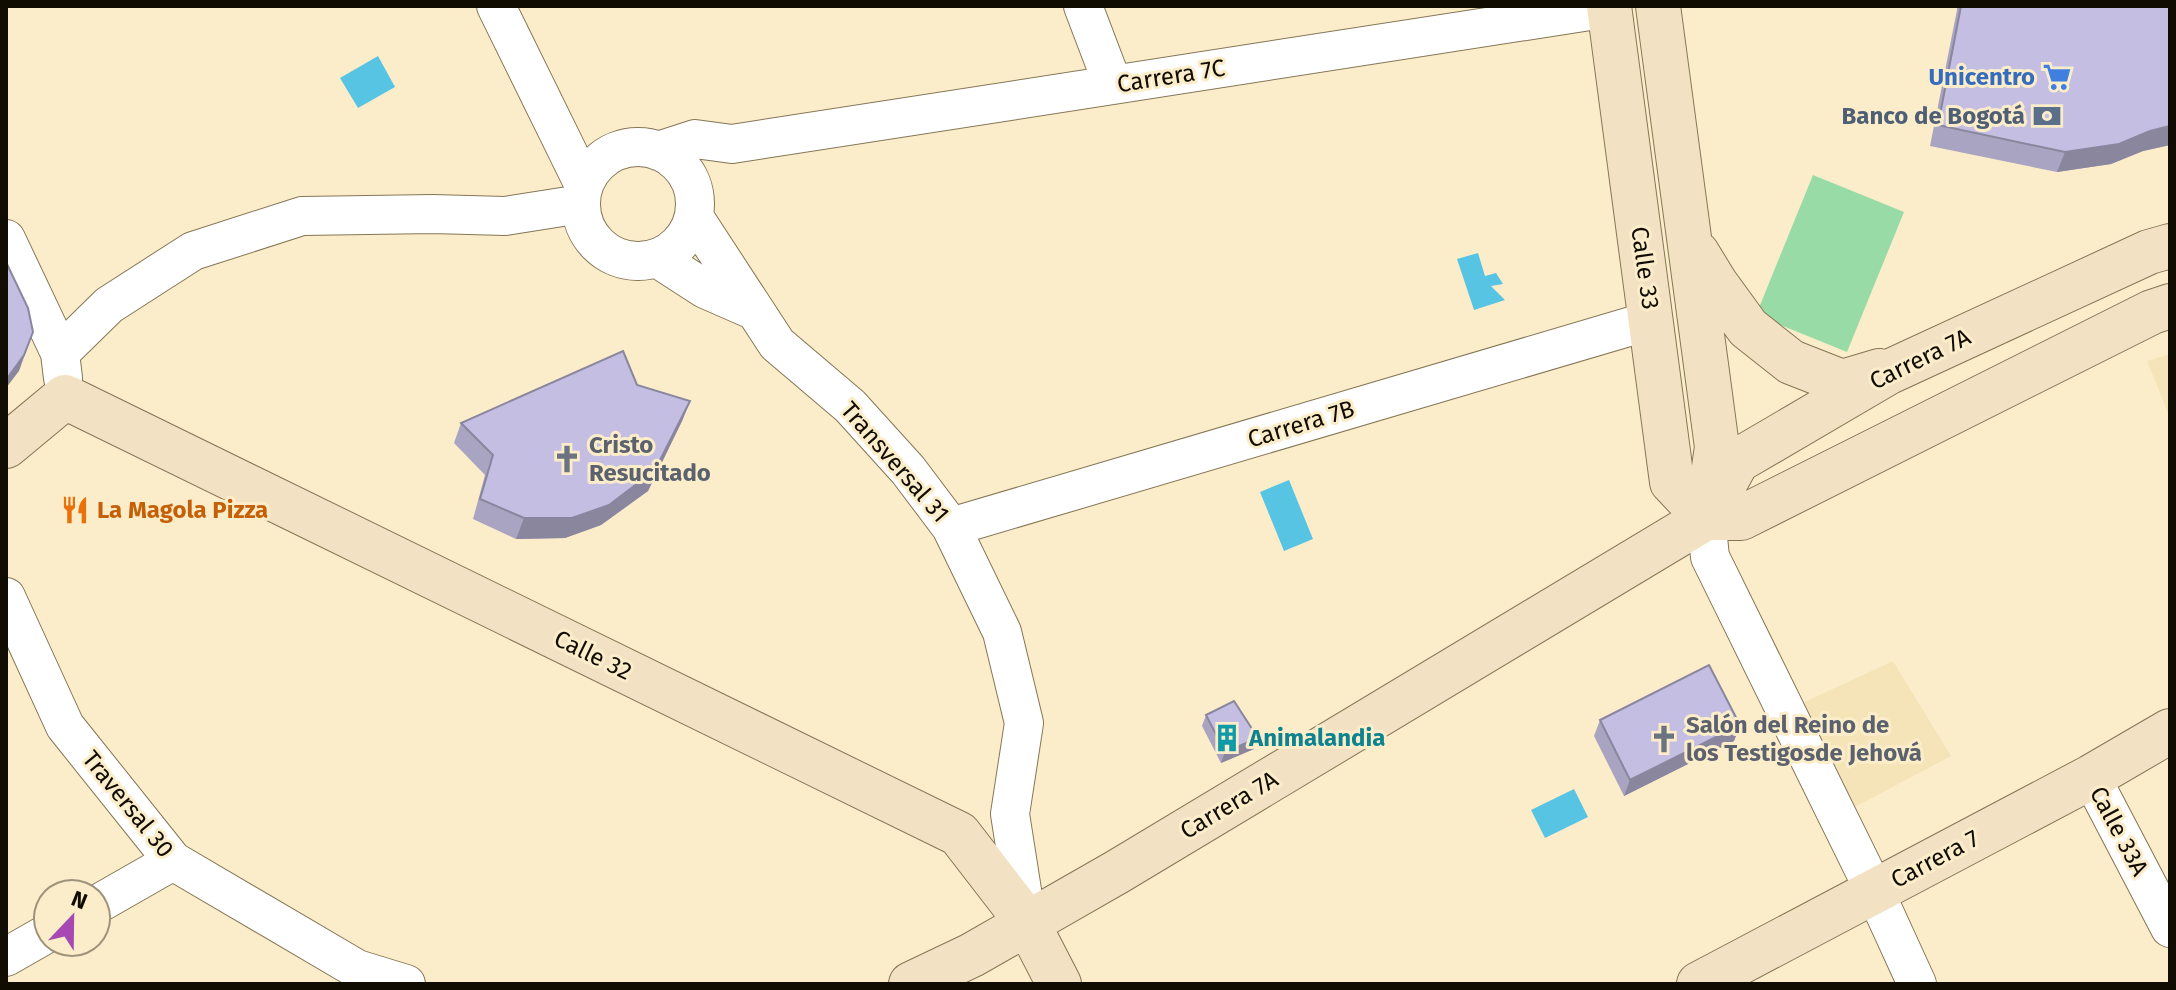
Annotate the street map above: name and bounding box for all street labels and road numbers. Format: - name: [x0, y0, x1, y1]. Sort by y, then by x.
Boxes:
- street label: Carrera 7C: [1115, 54, 1227, 98]
- street label: Calle 33: [1625, 225, 1665, 311]
- street label: Carrera 7A: [1865, 322, 1975, 395]
- street label: Carrera 7B: [1244, 394, 1358, 454]
- street label: Transversal 31: [835, 396, 955, 528]
- street label: Calle 32: [550, 624, 636, 686]
- street label: Traversal 30: [77, 745, 179, 863]
- street label: Carrera 7A: [1175, 765, 1283, 845]
- street label: Calle 33A: [2084, 782, 2154, 881]
- street label: Carrera 7: [1886, 824, 1984, 894]

